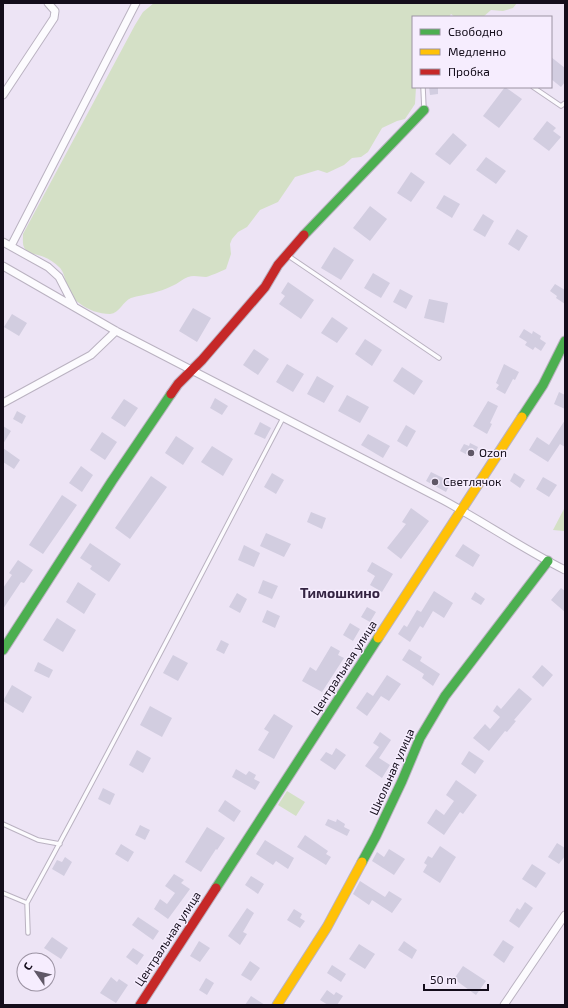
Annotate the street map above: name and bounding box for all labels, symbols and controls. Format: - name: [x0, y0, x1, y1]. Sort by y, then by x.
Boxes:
- legend: [412, 16, 552, 88]
- text: Свободно: [448, 24, 503, 38]
- text: Медленно: [448, 44, 506, 58]
- text: Пробка: [448, 64, 490, 78]
- place label: Ozon: [479, 445, 507, 459]
- marker: Ozon: [466, 448, 476, 458]
- place label: Светлячок: [443, 474, 502, 488]
- marker: Светлячок: [430, 477, 440, 487]
- district label: Тимошкино: [300, 584, 380, 601]
- street label: Центральная улица: [307, 617, 380, 718]
- street label: Школьная улица: [366, 726, 417, 818]
- street label: Центральная улица: [131, 888, 204, 989]
- north arrow: [16, 952, 56, 992]
- text: С: [20, 959, 35, 972]
- scale bar: [424, 966, 488, 992]
- text: 50 m: [430, 972, 457, 986]

